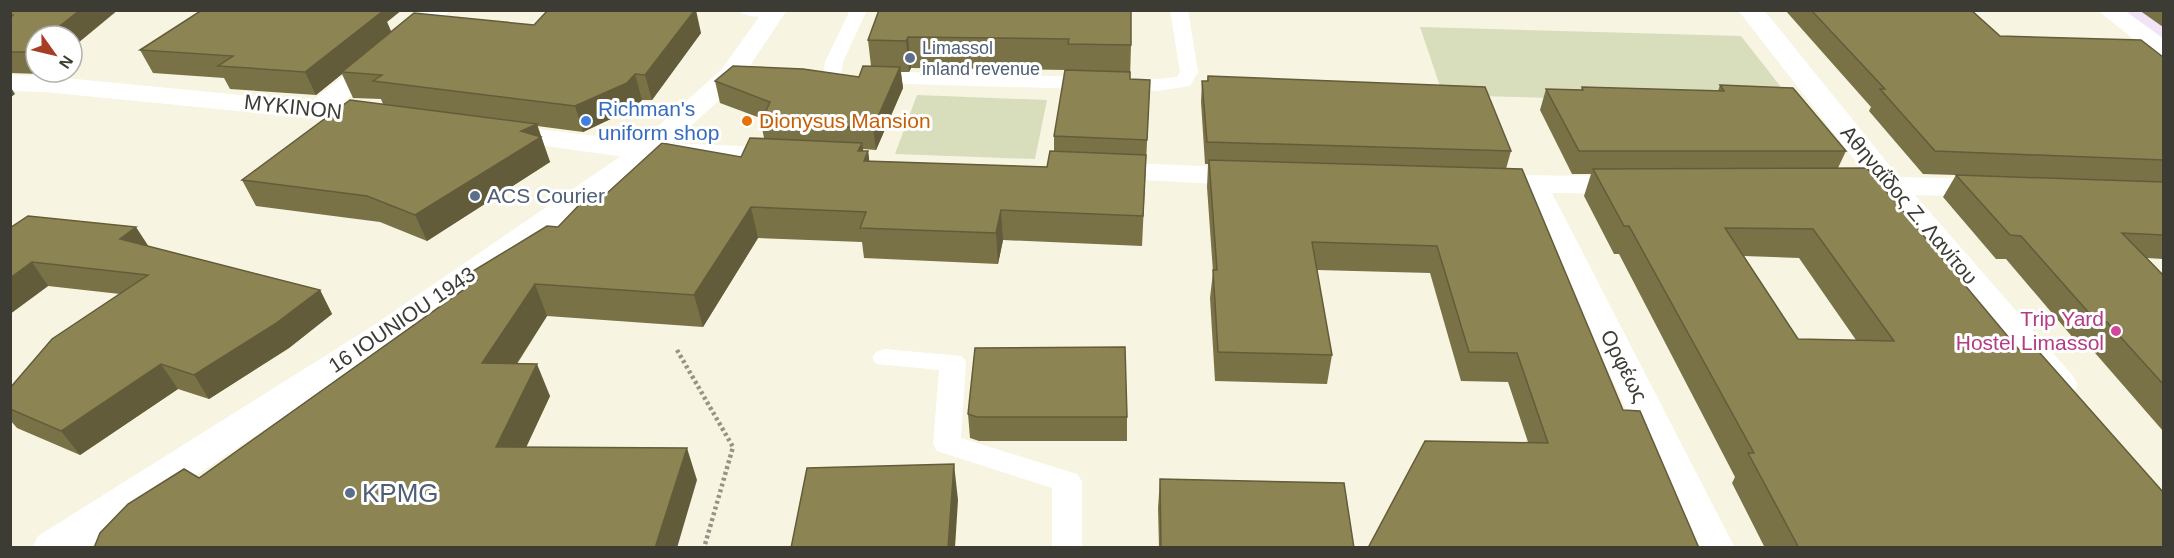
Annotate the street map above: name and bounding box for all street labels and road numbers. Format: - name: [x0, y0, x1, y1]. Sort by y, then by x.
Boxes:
- street label: MYKINON: [243, 90, 343, 123]
- street label: Αθηναΐδος Ζ. Λανίτου: [1836, 121, 1982, 289]
- street label: 16 IOUNIOU 1943: [324, 262, 479, 377]
- street label: Ορφέως: [1597, 326, 1652, 406]

